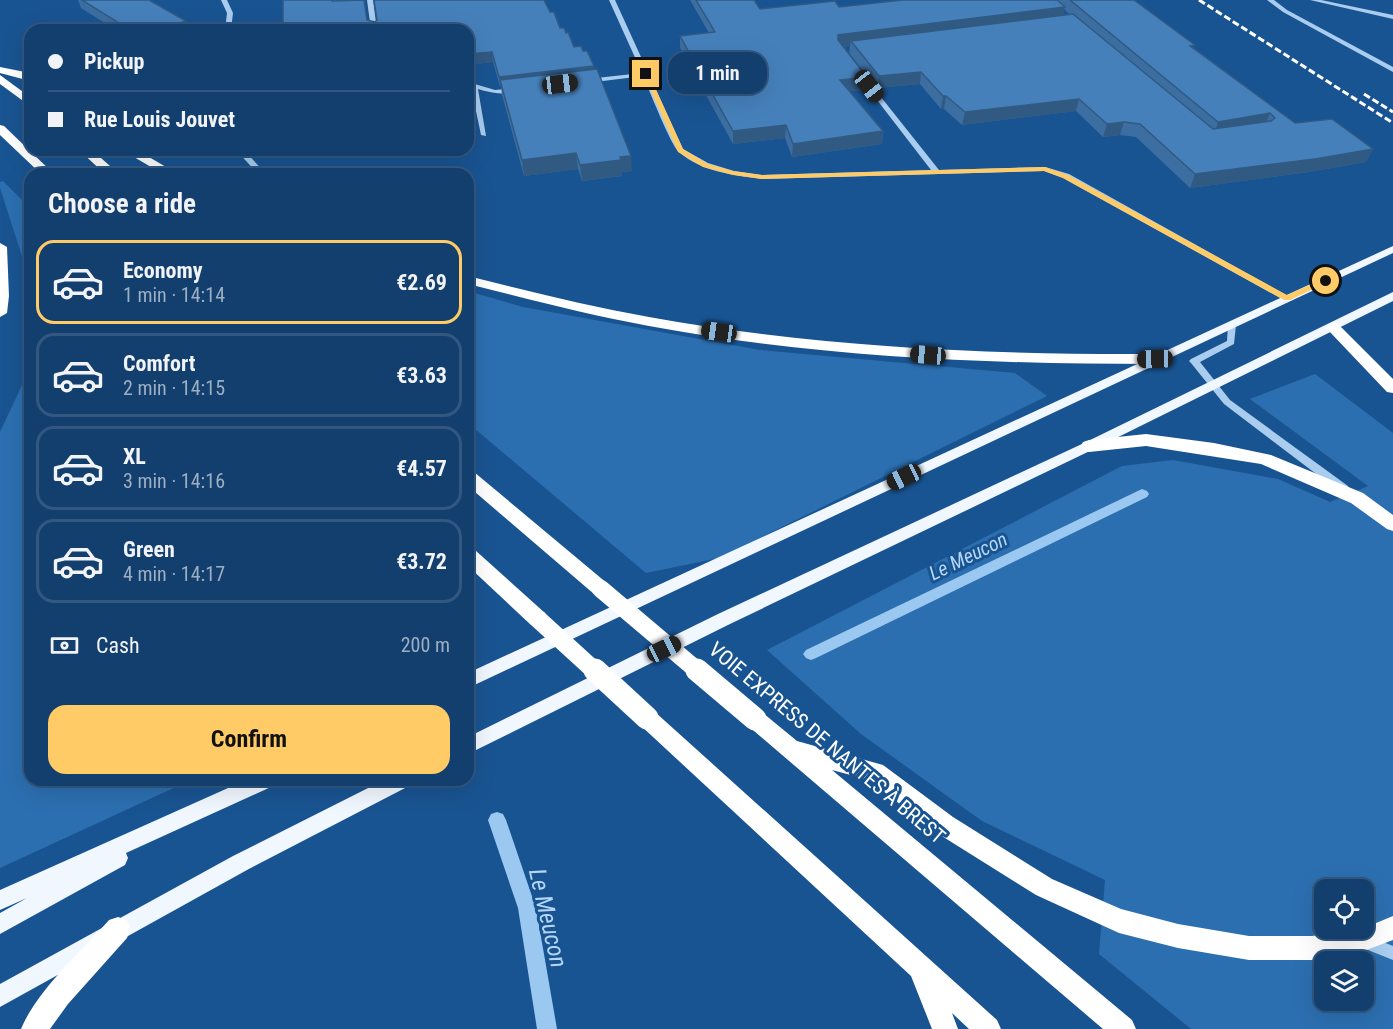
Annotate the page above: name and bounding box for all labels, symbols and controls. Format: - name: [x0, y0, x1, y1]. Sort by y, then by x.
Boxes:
- text: Pickup: [84, 49, 144, 74]
- callout: 1 min: [667, 53, 766, 95]
- route end: [632, 60, 659, 87]
- text: 1 min: [695, 61, 740, 85]
- car: [851, 66, 887, 106]
- car: [541, 73, 579, 95]
- text: Rue Louis Jouvet: [84, 107, 235, 132]
- text: Choose a ride: [48, 188, 196, 220]
- icon: car: [51, 255, 105, 309]
- text: Economy: [123, 258, 203, 283]
- route start: [1312, 267, 1339, 294]
- text: €2.69: [396, 270, 447, 295]
- text: 1 min · 14:14: [123, 283, 225, 307]
- car: [700, 321, 738, 343]
- car: [909, 344, 947, 366]
- icon: car: [51, 348, 105, 402]
- car: [1137, 350, 1173, 368]
- text: Comfort: [123, 351, 196, 376]
- text: €3.63: [396, 363, 447, 388]
- text: 2 min · 14:15: [123, 376, 225, 400]
- icon: car: [51, 441, 105, 495]
- text: XL: [123, 444, 146, 469]
- text: €4.57: [396, 456, 447, 481]
- car: [884, 461, 924, 493]
- text: 3 min · 14:16: [123, 469, 225, 493]
- water label: Le Meucon: [925, 527, 1011, 585]
- icon: car: [51, 534, 105, 588]
- text: Green: [123, 537, 175, 562]
- text: €3.72: [396, 549, 447, 574]
- text: 4 min · 14:17: [123, 562, 225, 586]
- icon: cash: [48, 629, 81, 662]
- text: Cash: [96, 633, 140, 658]
- text: 200 m: [401, 633, 450, 657]
- car: [644, 633, 684, 665]
- street label: VOIE EXPRESS DE NANTES À BREST: [704, 637, 950, 849]
- button: Confirm: [48, 705, 450, 774]
- water label: Le Meucon: [523, 866, 573, 970]
- map controls: [1314, 879, 1374, 1011]
- button: locate: [1314, 879, 1374, 939]
- button: layers: [1314, 951, 1374, 1011]

